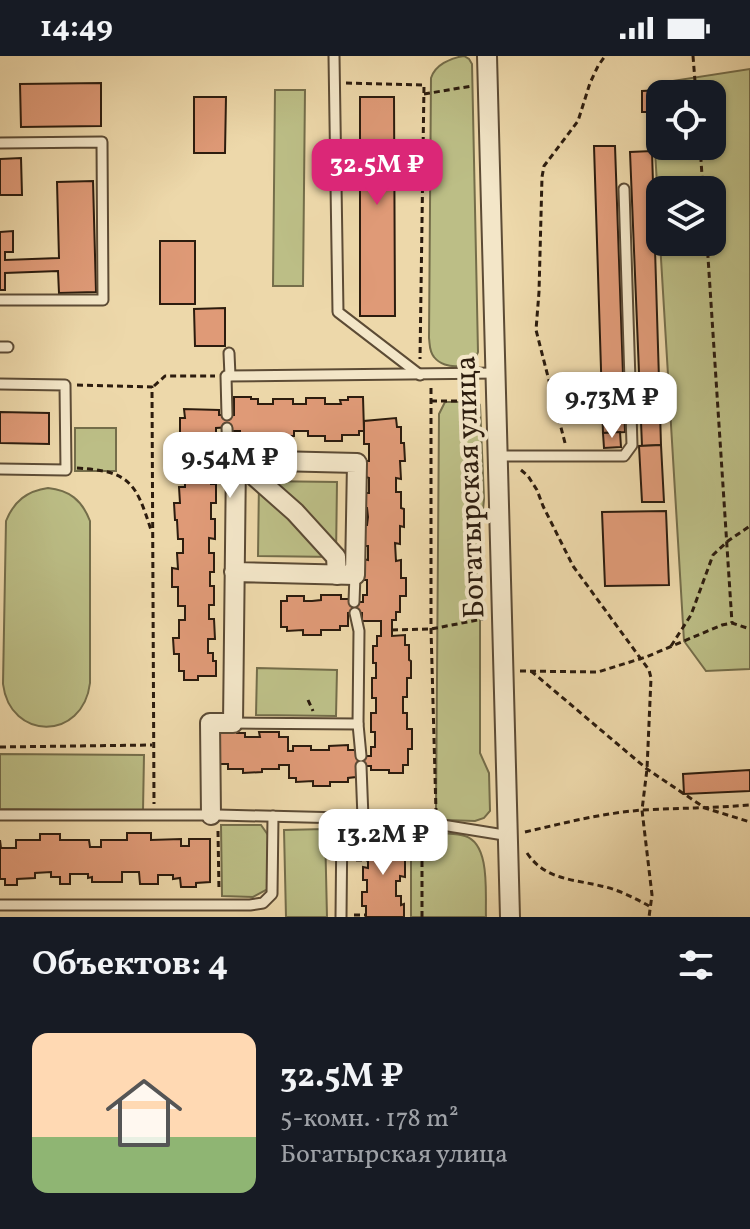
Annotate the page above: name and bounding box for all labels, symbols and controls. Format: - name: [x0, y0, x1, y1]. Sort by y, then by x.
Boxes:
- text: 14:49: [40, 7, 113, 49]
- map controls: [646, 80, 726, 256]
- button: locate: [646, 80, 726, 160]
- pin: 32.5M ₽: [303, 139, 451, 207]
- text: 32.5M ₽: [330, 147, 424, 183]
- button: layers: [646, 176, 726, 256]
- street label: Богатырская улица: [445, 355, 497, 619]
- pin: 9.73M ₽: [538, 372, 686, 440]
- text: 9.73M ₽: [565, 380, 659, 416]
- pin: 9.54M ₽: [156, 432, 304, 500]
- text: 9.54M ₽: [181, 440, 279, 476]
- pin: 13.2M ₽: [309, 809, 457, 877]
- text: 13.2M ₽: [337, 817, 429, 853]
- text: Объектов: 4: [32, 942, 228, 989]
- icon: filters: [674, 943, 718, 987]
- text: 32.5M ₽: [280, 1054, 404, 1101]
- icon: home: [96, 1065, 192, 1161]
- text: 5-комн. · 178 m²: [280, 1101, 459, 1137]
- text: Богатырская улица: [280, 1137, 508, 1173]

